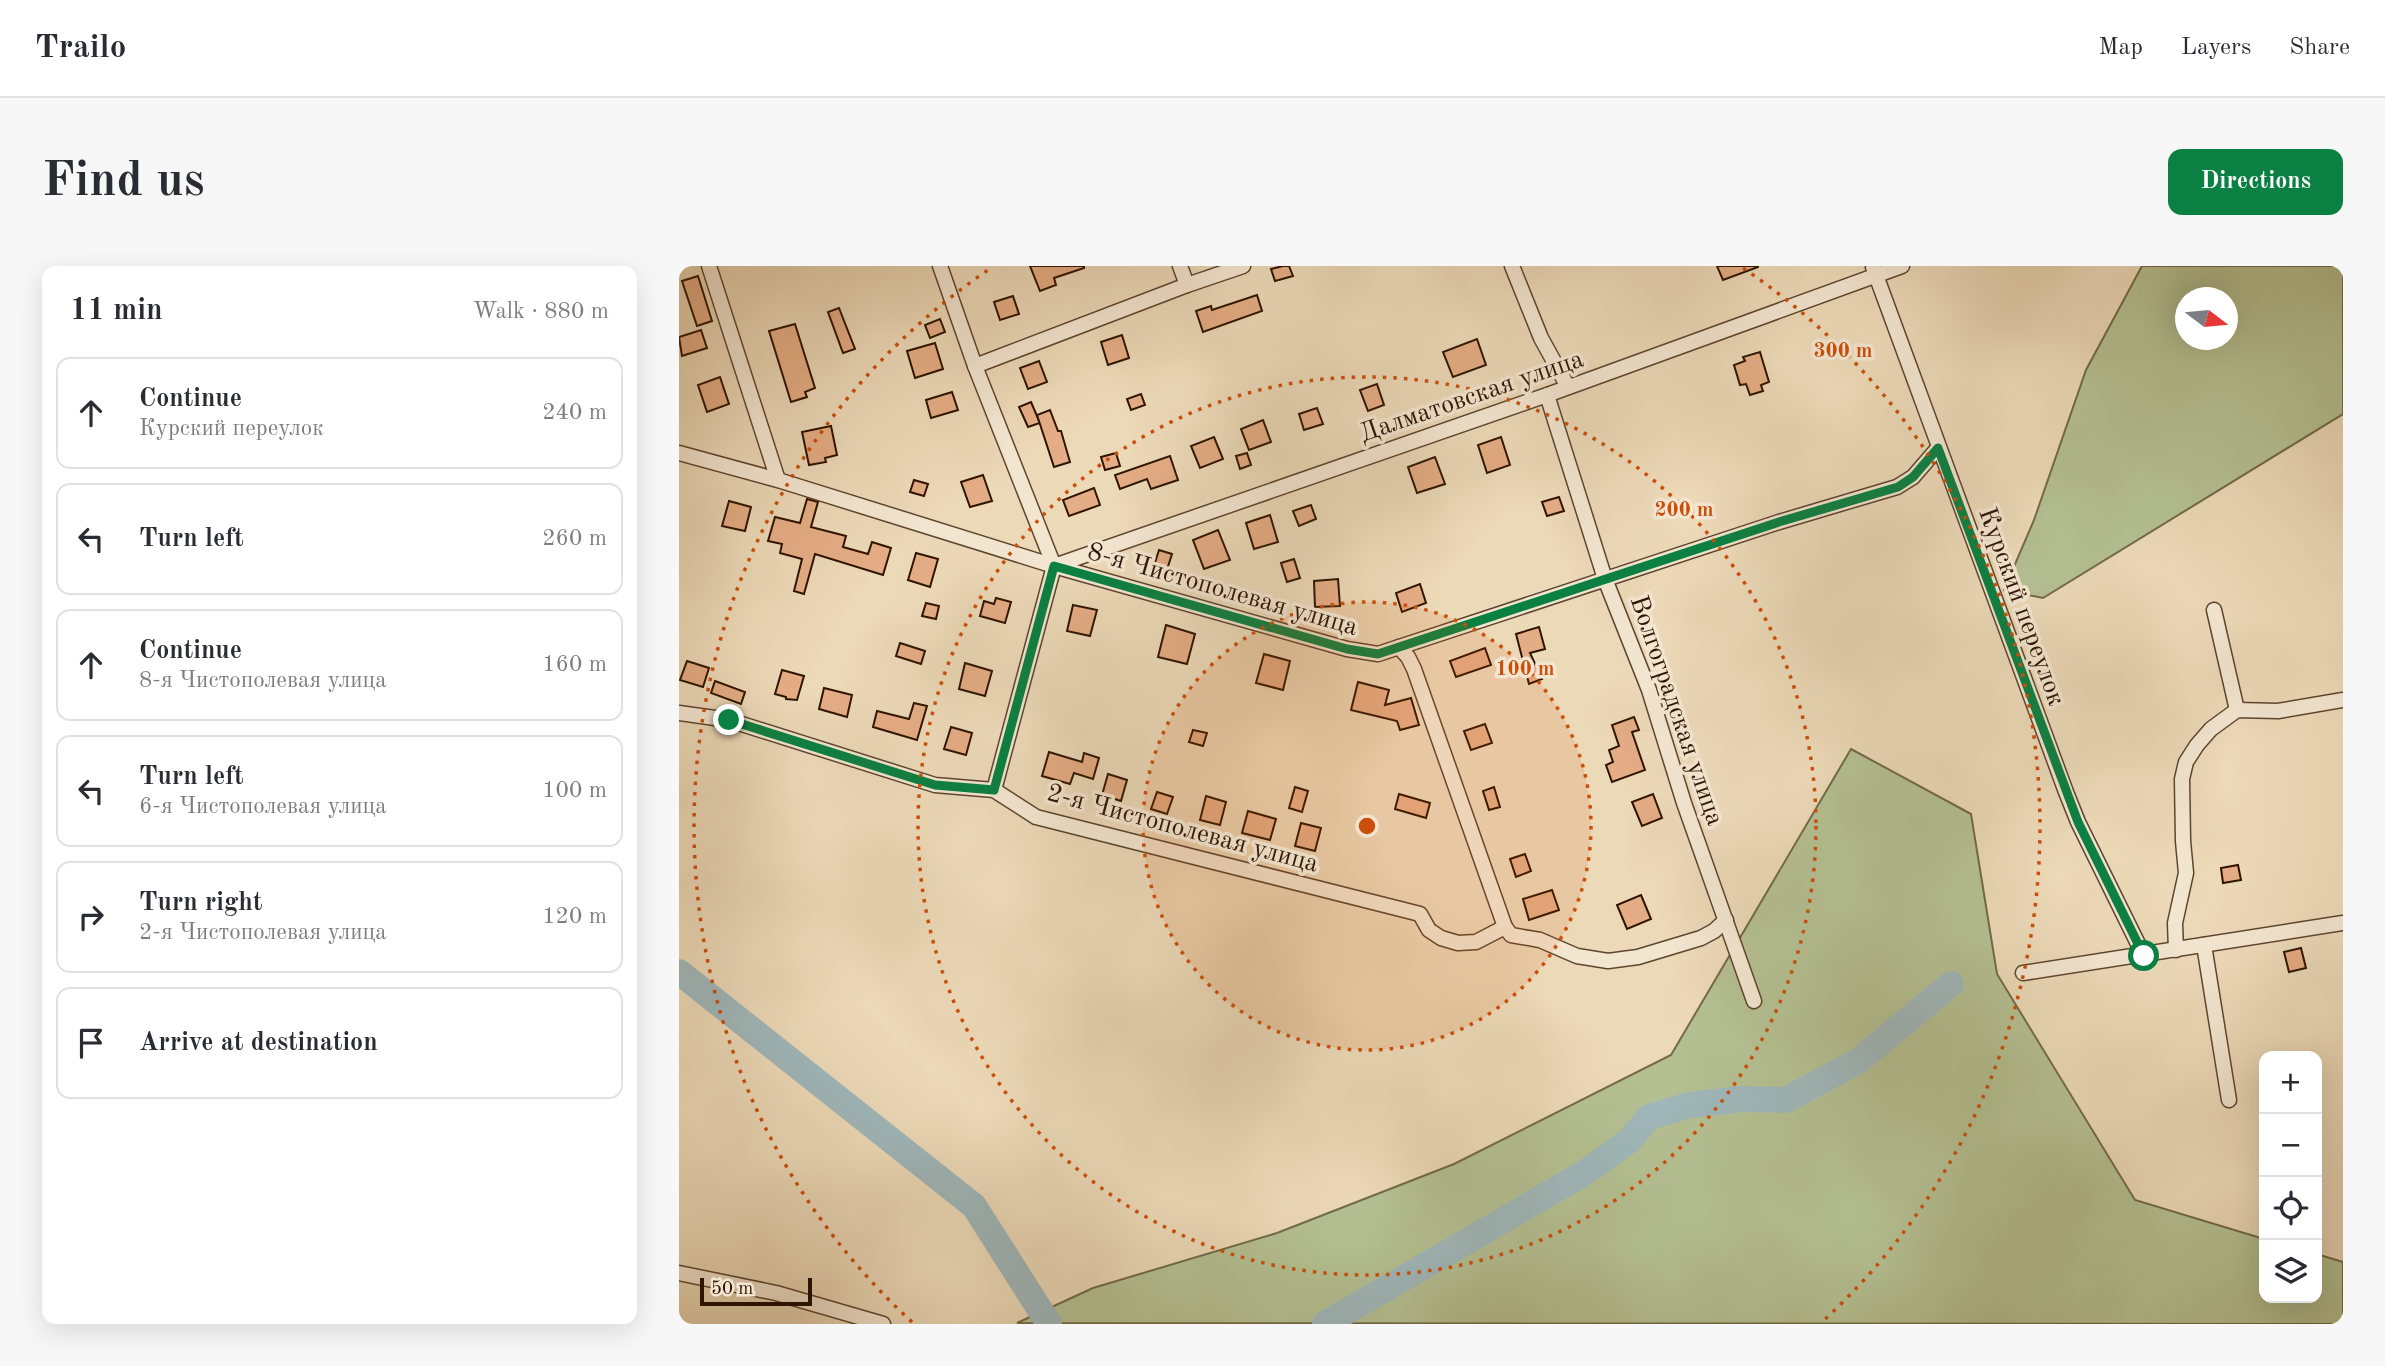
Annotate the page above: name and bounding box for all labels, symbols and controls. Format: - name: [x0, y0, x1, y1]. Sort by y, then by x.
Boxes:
- text: Trailo: [35, 32, 126, 65]
- text: Map: [2099, 36, 2143, 60]
- text: Layers: [2181, 36, 2251, 60]
- text: Share: [2289, 36, 2350, 60]
- button: Directions: [2168, 149, 2343, 215]
- text: Find us: [42, 158, 205, 207]
- north arrow: [2175, 287, 2238, 350]
- text: 11 min: [70, 296, 163, 326]
- text: Walk · 880 m: [473, 300, 609, 323]
- text: 300 m: [1813, 341, 1873, 362]
- street label: Далматовская улица: [1356, 346, 1587, 447]
- text: Continue: [139, 386, 242, 412]
- icon: ahead: [72, 394, 110, 432]
- text: 240 m: [542, 401, 607, 424]
- text: Курский переулок: [139, 417, 324, 440]
- text: 200 m: [1654, 500, 1714, 521]
- street label: Курский переулок: [1973, 504, 2069, 709]
- icon: left: [72, 520, 110, 558]
- text: Turn left: [139, 526, 244, 552]
- text: 260 m: [542, 527, 607, 550]
- street label: 8-я Чистополевая улица: [1084, 539, 1361, 641]
- street label: Волгоградская улица: [1624, 592, 1728, 829]
- text: Continue: [139, 638, 242, 664]
- icon: ahead: [72, 646, 110, 684]
- text: 160 m: [542, 653, 607, 676]
- text: 100 m: [1495, 659, 1555, 680]
- text: 8-я Чистополевая улица: [139, 669, 387, 692]
- route end: [713, 704, 744, 735]
- text: Turn left: [139, 764, 244, 790]
- icon: left: [72, 772, 110, 810]
- text: 100 m: [542, 779, 607, 802]
- street label: 2-я Чистополевая улица: [1044, 780, 1321, 878]
- text: 6-я Чистополевая улица: [139, 795, 387, 818]
- centre of rings: [1355, 814, 1379, 838]
- text: Turn right: [139, 890, 262, 916]
- icon: right: [72, 898, 110, 936]
- text: 120 m: [542, 905, 607, 928]
- text: 2-я Чистополевая улица: [139, 921, 387, 944]
- route start: [2128, 940, 2159, 971]
- icon: arrive: [72, 1024, 110, 1062]
- text: Arrive at destination: [139, 1030, 378, 1056]
- map controls: [2259, 1051, 2322, 1303]
- button: +: [2259, 1051, 2322, 1114]
- button: −: [2259, 1114, 2322, 1177]
- button: locate: [2259, 1177, 2322, 1240]
- button: layers: [2259, 1240, 2322, 1303]
- scale bar: [700, 1275, 812, 1307]
- text: 50 m: [711, 1280, 753, 1299]

